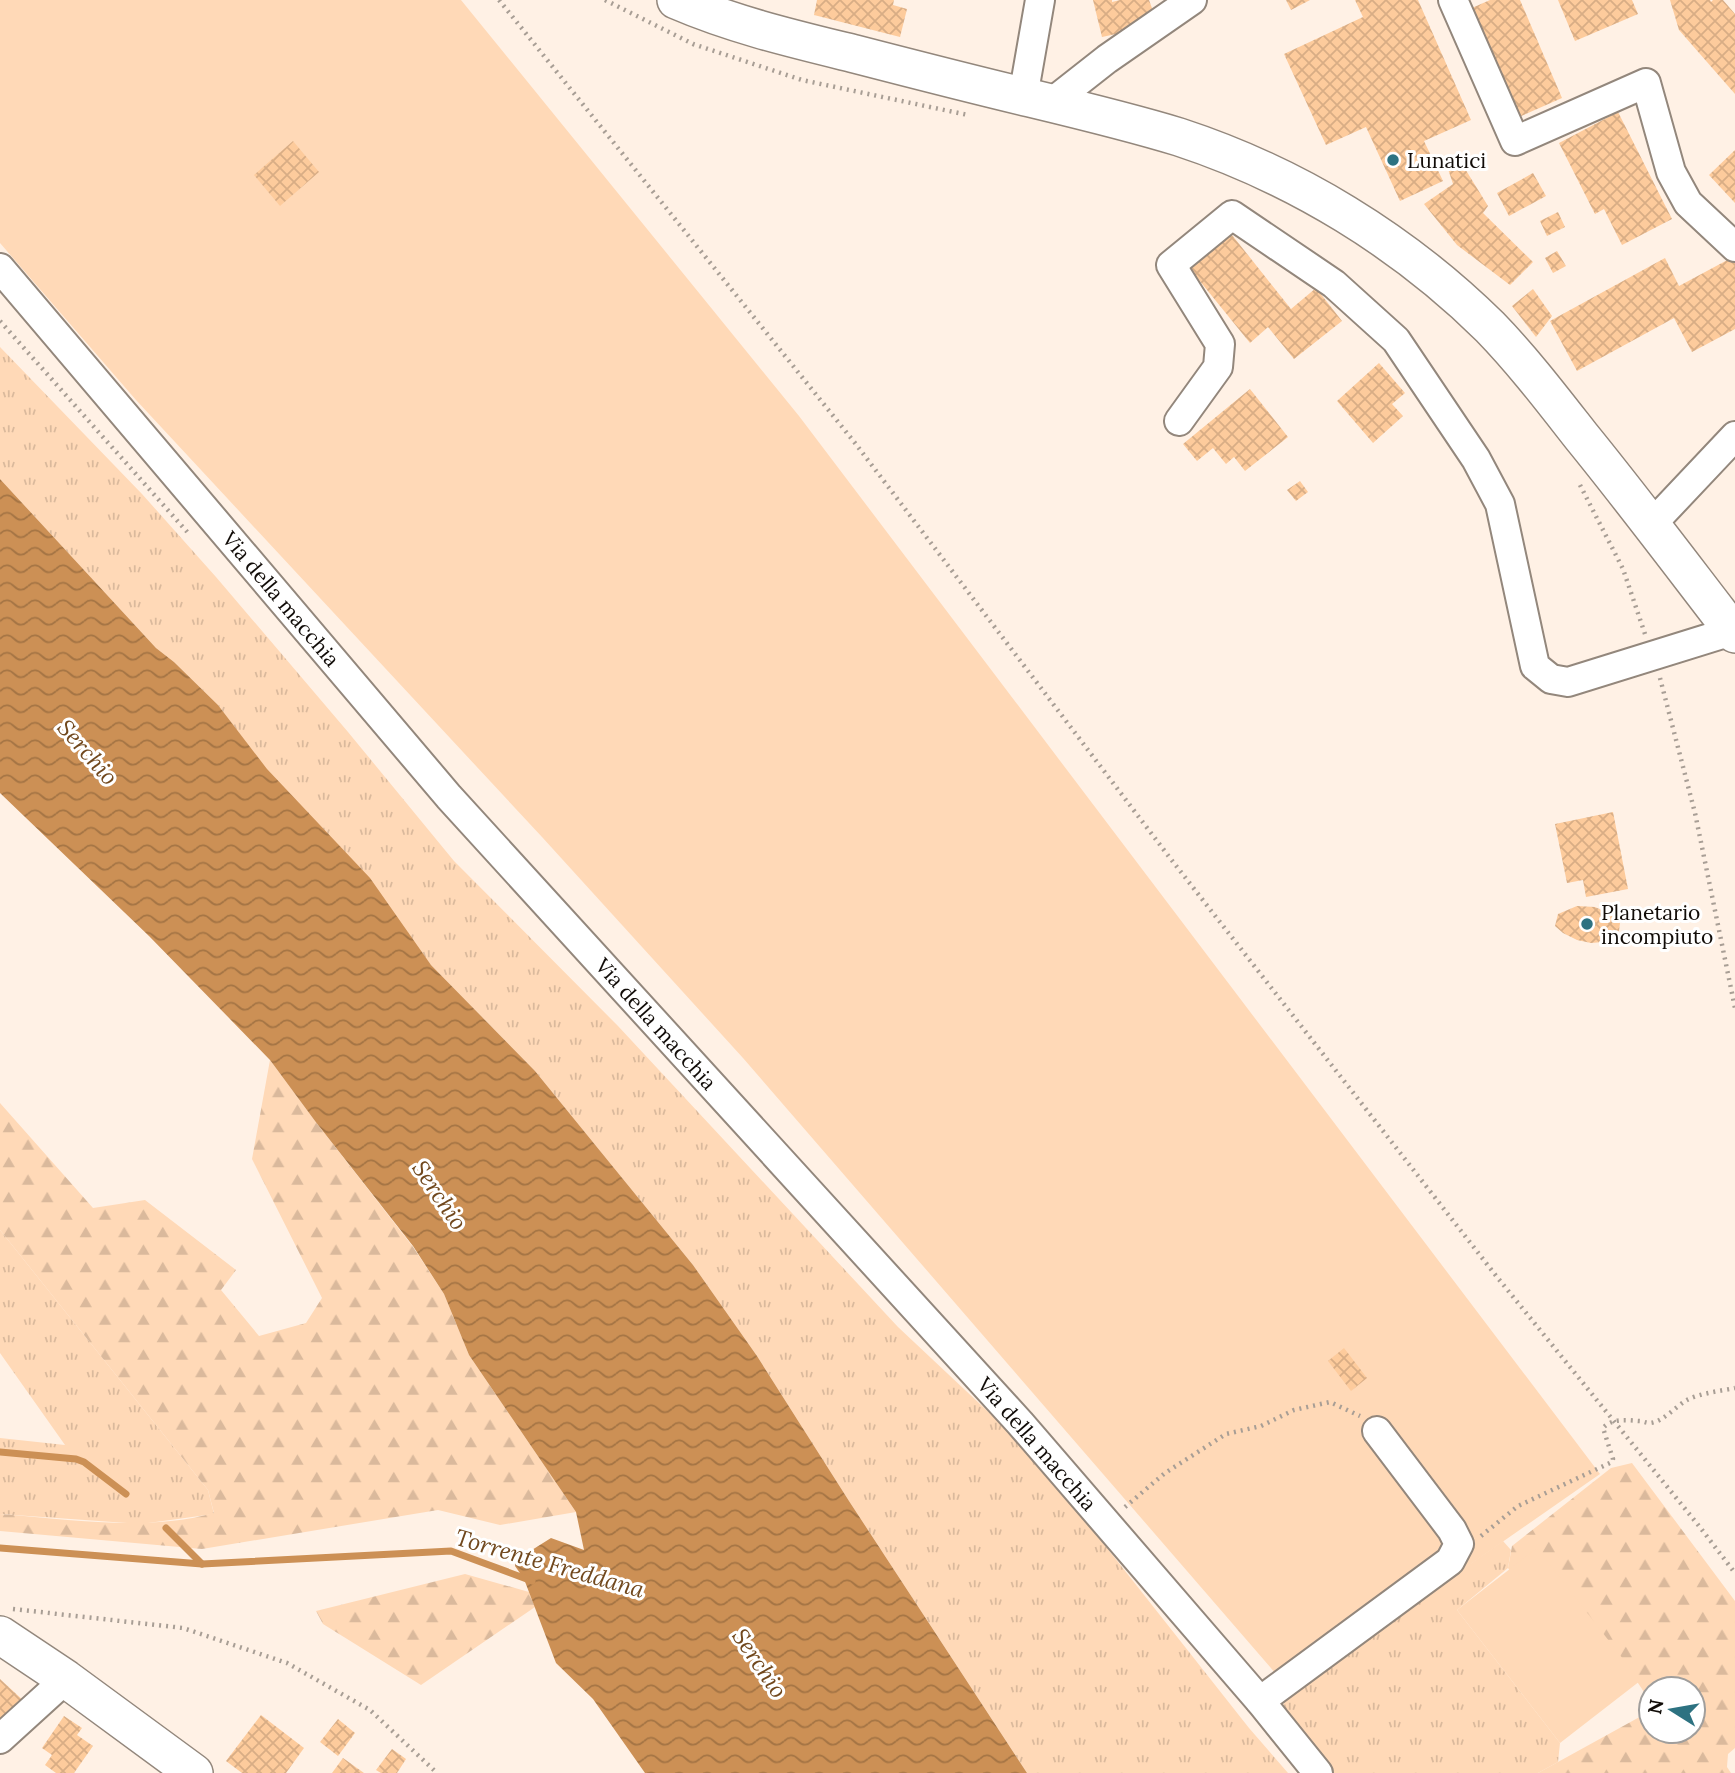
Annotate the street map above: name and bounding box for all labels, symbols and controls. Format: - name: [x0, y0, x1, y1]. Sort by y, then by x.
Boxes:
- place label: Lunatici: [1407, 147, 1486, 174]
- marker: Lunatici: [1385, 152, 1401, 168]
- street label: Via della macchia: [216, 525, 346, 672]
- water label: Serchio: [52, 713, 124, 791]
- place label: Planetario incompiuto: [1601, 899, 1713, 950]
- marker: Planetario incompiuto: [1579, 916, 1595, 932]
- street label: Via della macchia: [589, 952, 723, 1096]
- water label: Serchio: [406, 1155, 474, 1235]
- street label: Via della macchia: [971, 1371, 1103, 1517]
- water label: Torrente Freddana: [452, 1522, 648, 1604]
- water label: Serchio: [726, 1623, 794, 1703]
- north arrow: [1637, 1675, 1707, 1745]
- text: N: [1642, 1697, 1669, 1716]

